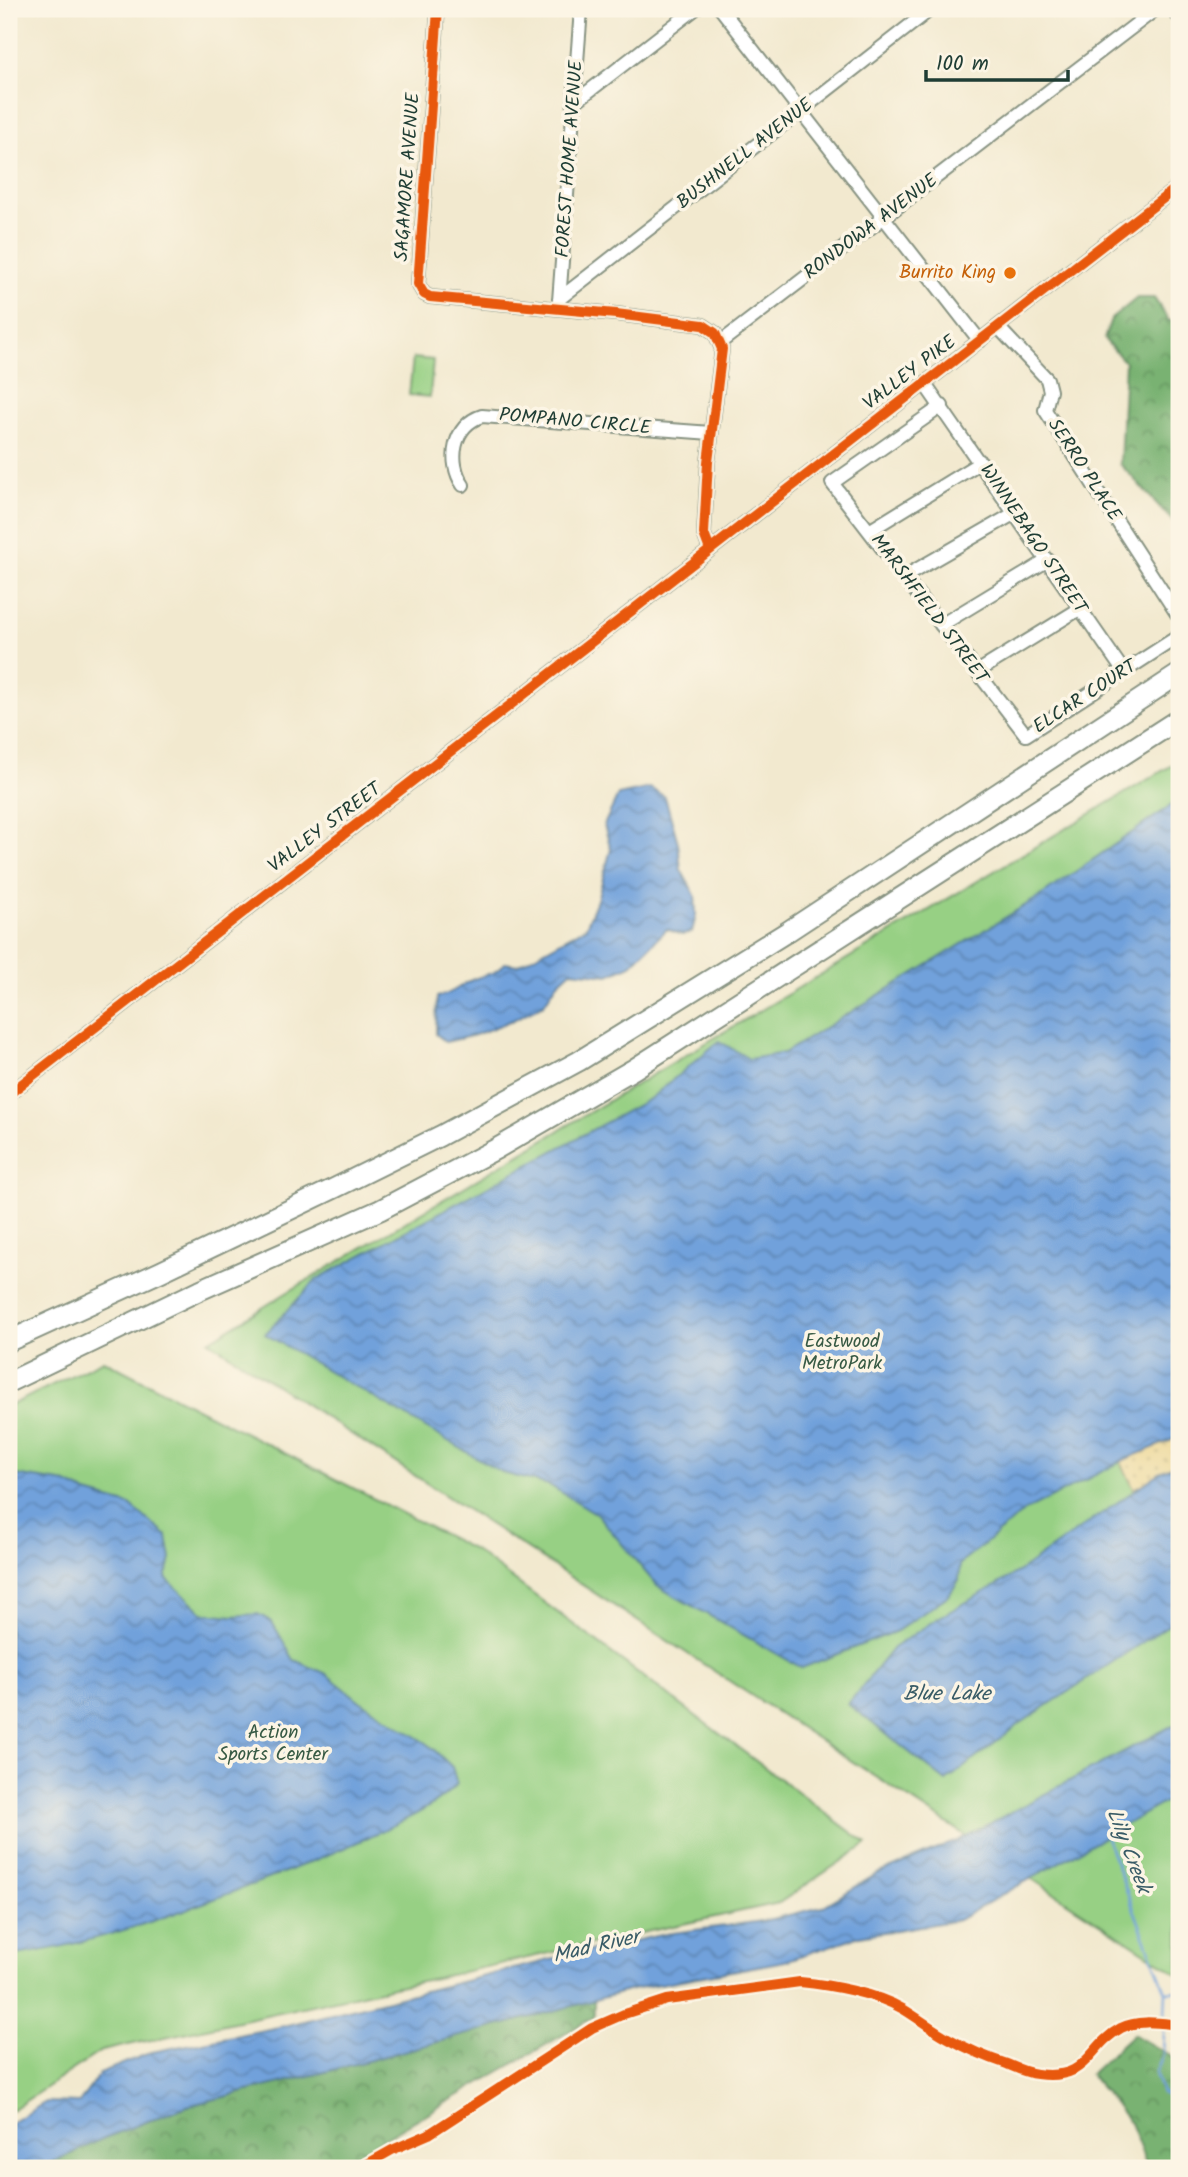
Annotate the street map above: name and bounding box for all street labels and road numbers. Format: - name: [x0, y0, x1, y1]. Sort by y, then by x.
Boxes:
- street label: FOREST HOME AVENUE: [548, 58, 592, 259]
- street label: BUSHNELL AVENUE: [670, 90, 821, 217]
- street label: SAGAMORE AVENUE: [387, 91, 429, 263]
- street label: RONDOWA AVENUE: [797, 166, 945, 288]
- street label: VALLEY PIKE: [857, 327, 964, 418]
- street label: POMPANO CIRCLE: [498, 400, 653, 444]
- street label: SERRO PLACE: [1039, 413, 1129, 528]
- street label: WINNEBAGO STREET: [971, 458, 1096, 622]
- street label: MARSHFIELD STREET: [862, 528, 997, 692]
- street label: ELCAR COURT: [1027, 651, 1145, 742]
- street label: VALLEY STREET: [262, 774, 390, 881]

